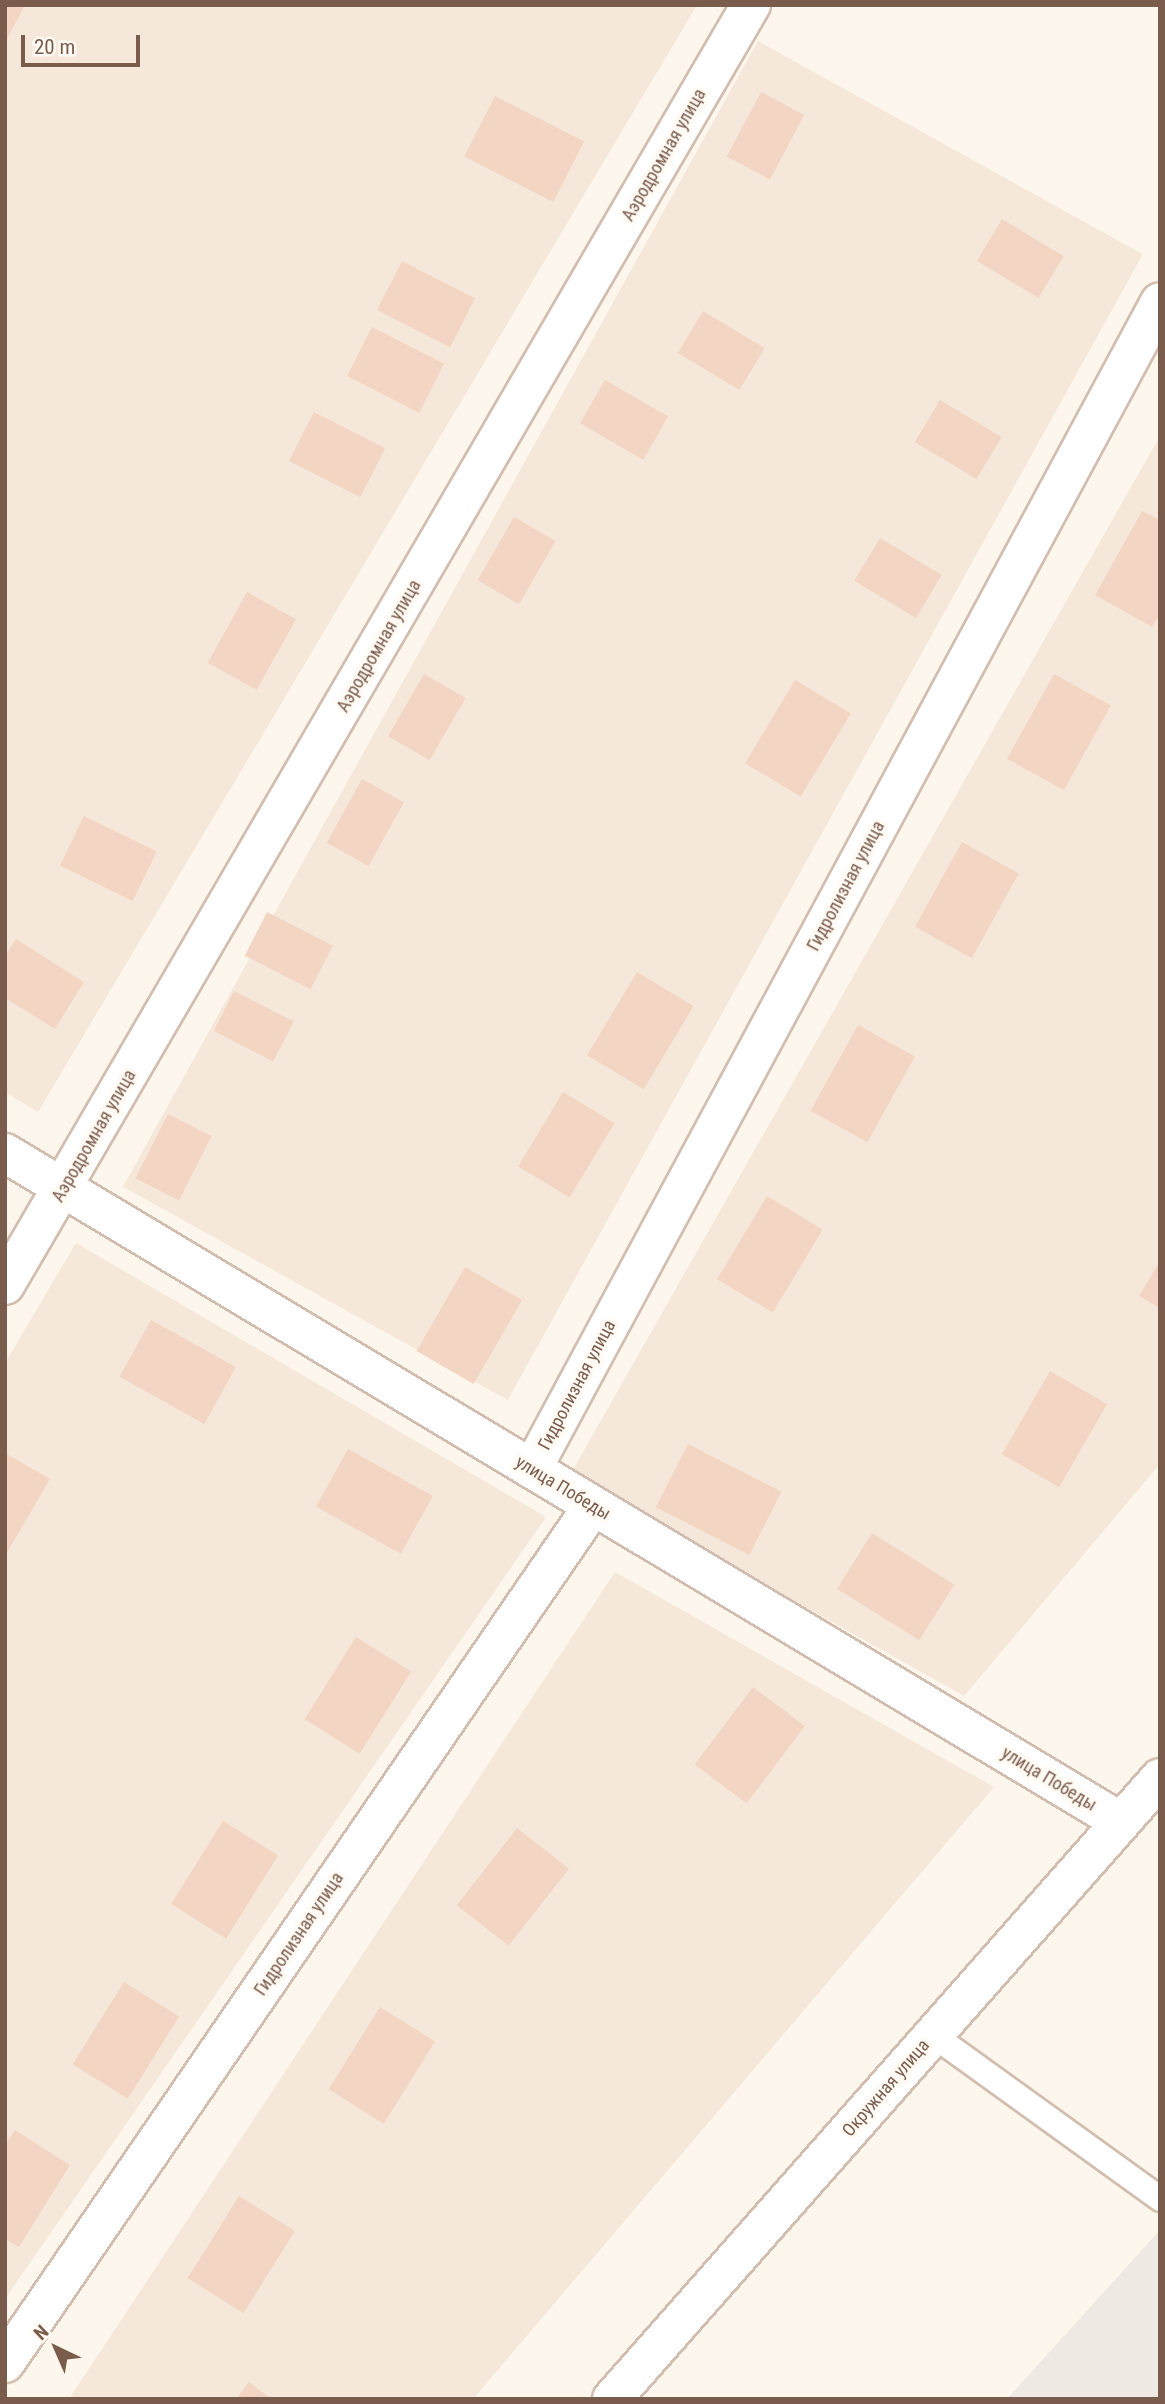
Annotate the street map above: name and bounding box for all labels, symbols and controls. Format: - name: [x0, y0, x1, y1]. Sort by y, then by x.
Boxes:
- scale bar: [24, 21, 144, 65]
- text: 20 m: [34, 35, 75, 59]
- street label: Аэродромная улица: [617, 85, 711, 225]
- street label: Аэродромная улица: [332, 576, 426, 716]
- street label: Гидролизная улица: [803, 817, 889, 955]
- street label: Аэродромная улица: [47, 1066, 141, 1206]
- street label: Гидролизная улица: [534, 1316, 620, 1454]
- street label: улица Победы: [512, 1451, 614, 1525]
- street label: улица Победы: [998, 1742, 1100, 1816]
- street label: Гидролизная улица: [250, 1868, 348, 2000]
- street label: Окружная улица: [838, 2035, 934, 2141]
- north arrow: [21, 2313, 91, 2383]
- text: N: [29, 2320, 53, 2345]

